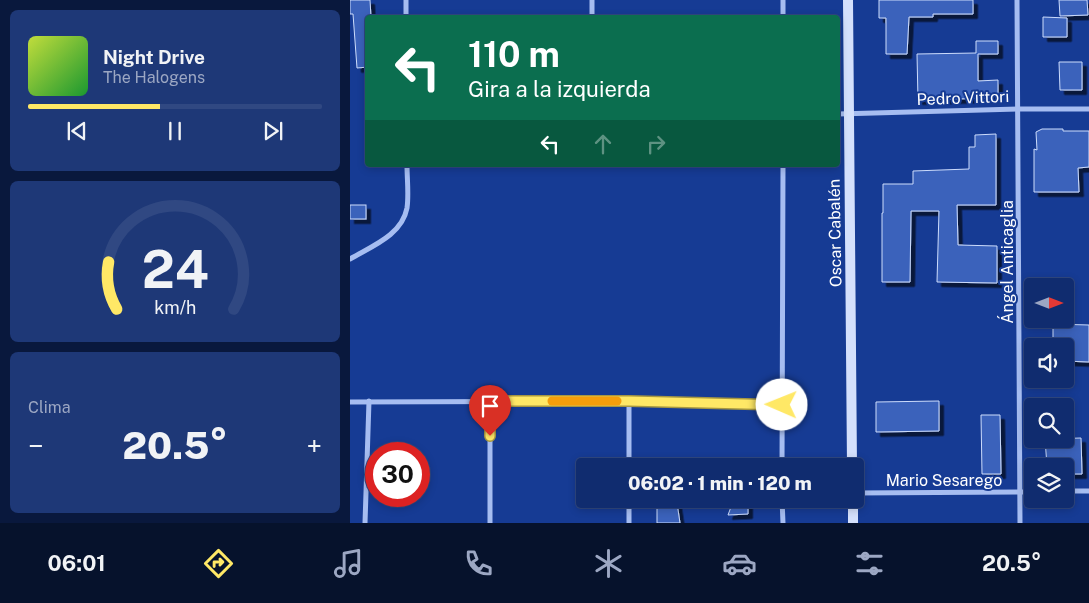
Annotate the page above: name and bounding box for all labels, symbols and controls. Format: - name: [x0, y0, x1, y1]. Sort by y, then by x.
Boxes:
- text: 110 m: [468, 34, 560, 75]
- icon: left: [385, 35, 450, 100]
- text: Night Drive: [103, 46, 205, 68]
- text: The Halogens: [103, 68, 205, 87]
- text: Gira a la izquierda: [468, 76, 651, 102]
- street label: Pedro Vittori: [916, 87, 1010, 109]
- icon: previous: [63, 117, 91, 145]
- icon: pause: [161, 117, 189, 145]
- icon: next: [259, 117, 287, 145]
- icon: left: [536, 130, 564, 158]
- icon: ahead: [589, 130, 617, 158]
- icon: right: [642, 130, 670, 158]
- street label: Oscar Cabalén: [825, 179, 845, 287]
- street label: Ángel Anticaglia: [997, 200, 1017, 324]
- text: 24: [141, 239, 209, 300]
- north arrow: [1024, 278, 1074, 328]
- map controls: [1024, 278, 1074, 508]
- text: km/h: [154, 297, 196, 318]
- button: sound: [1024, 338, 1074, 388]
- position arrow: [755, 378, 807, 430]
- pin: [469, 385, 511, 436]
- icon: arrive: [476, 392, 504, 420]
- text: Clima: [28, 398, 71, 417]
- button: search: [1024, 398, 1074, 448]
- text: 20.5°: [122, 423, 228, 468]
- text: −: [28, 429, 44, 462]
- text: +: [306, 429, 322, 462]
- speed limit sign: 30: [365, 442, 430, 507]
- button: layers: [1024, 458, 1074, 508]
- street label: Mario Sesarego: [886, 471, 1002, 490]
- text: 06:02 · 1 min · 120 m: [628, 472, 812, 494]
- icon: directions: [201, 546, 236, 581]
- icon: music: [331, 546, 366, 581]
- icon: phone: [461, 546, 496, 581]
- icon: climate: [591, 546, 626, 581]
- icon: car: [722, 546, 757, 581]
- icon: filters: [852, 546, 887, 581]
- text: 06:01: [48, 550, 106, 576]
- text: 20.5°: [982, 550, 1041, 576]

